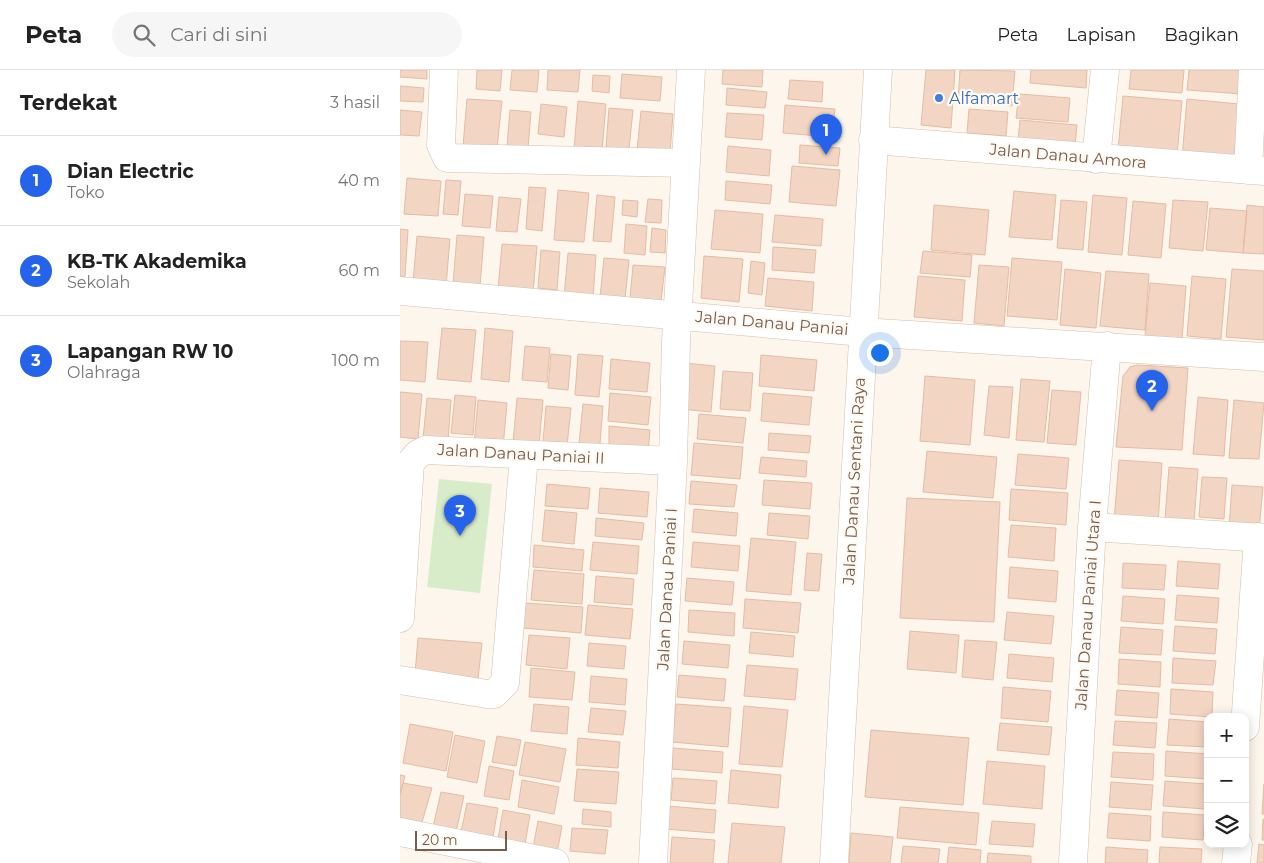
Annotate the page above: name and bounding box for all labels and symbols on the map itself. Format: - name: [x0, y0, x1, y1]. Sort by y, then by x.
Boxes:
- place label: Alfamart: [949, 89, 1020, 108]
- marker: Alfamart: [933, 92, 945, 104]
- pin: 1: [810, 114, 842, 155]
- street label: Jalan Danau Amora: [988, 140, 1147, 172]
- street label: Jalan Danau Paniai: [694, 307, 849, 339]
- your location: [867, 340, 893, 366]
- pin: 2: [1136, 370, 1168, 411]
- street label: Jalan Danau Sentani Raya: [839, 377, 869, 586]
- street label: Jalan Danau Paniai II: [436, 440, 605, 468]
- pin: 3: [444, 495, 476, 536]
- street label: Jalan Danau Paniai Utara I: [1071, 499, 1105, 712]
- street label: Jalan Danau Paniai I: [653, 507, 681, 672]
- scale bar: [415, 828, 508, 851]

